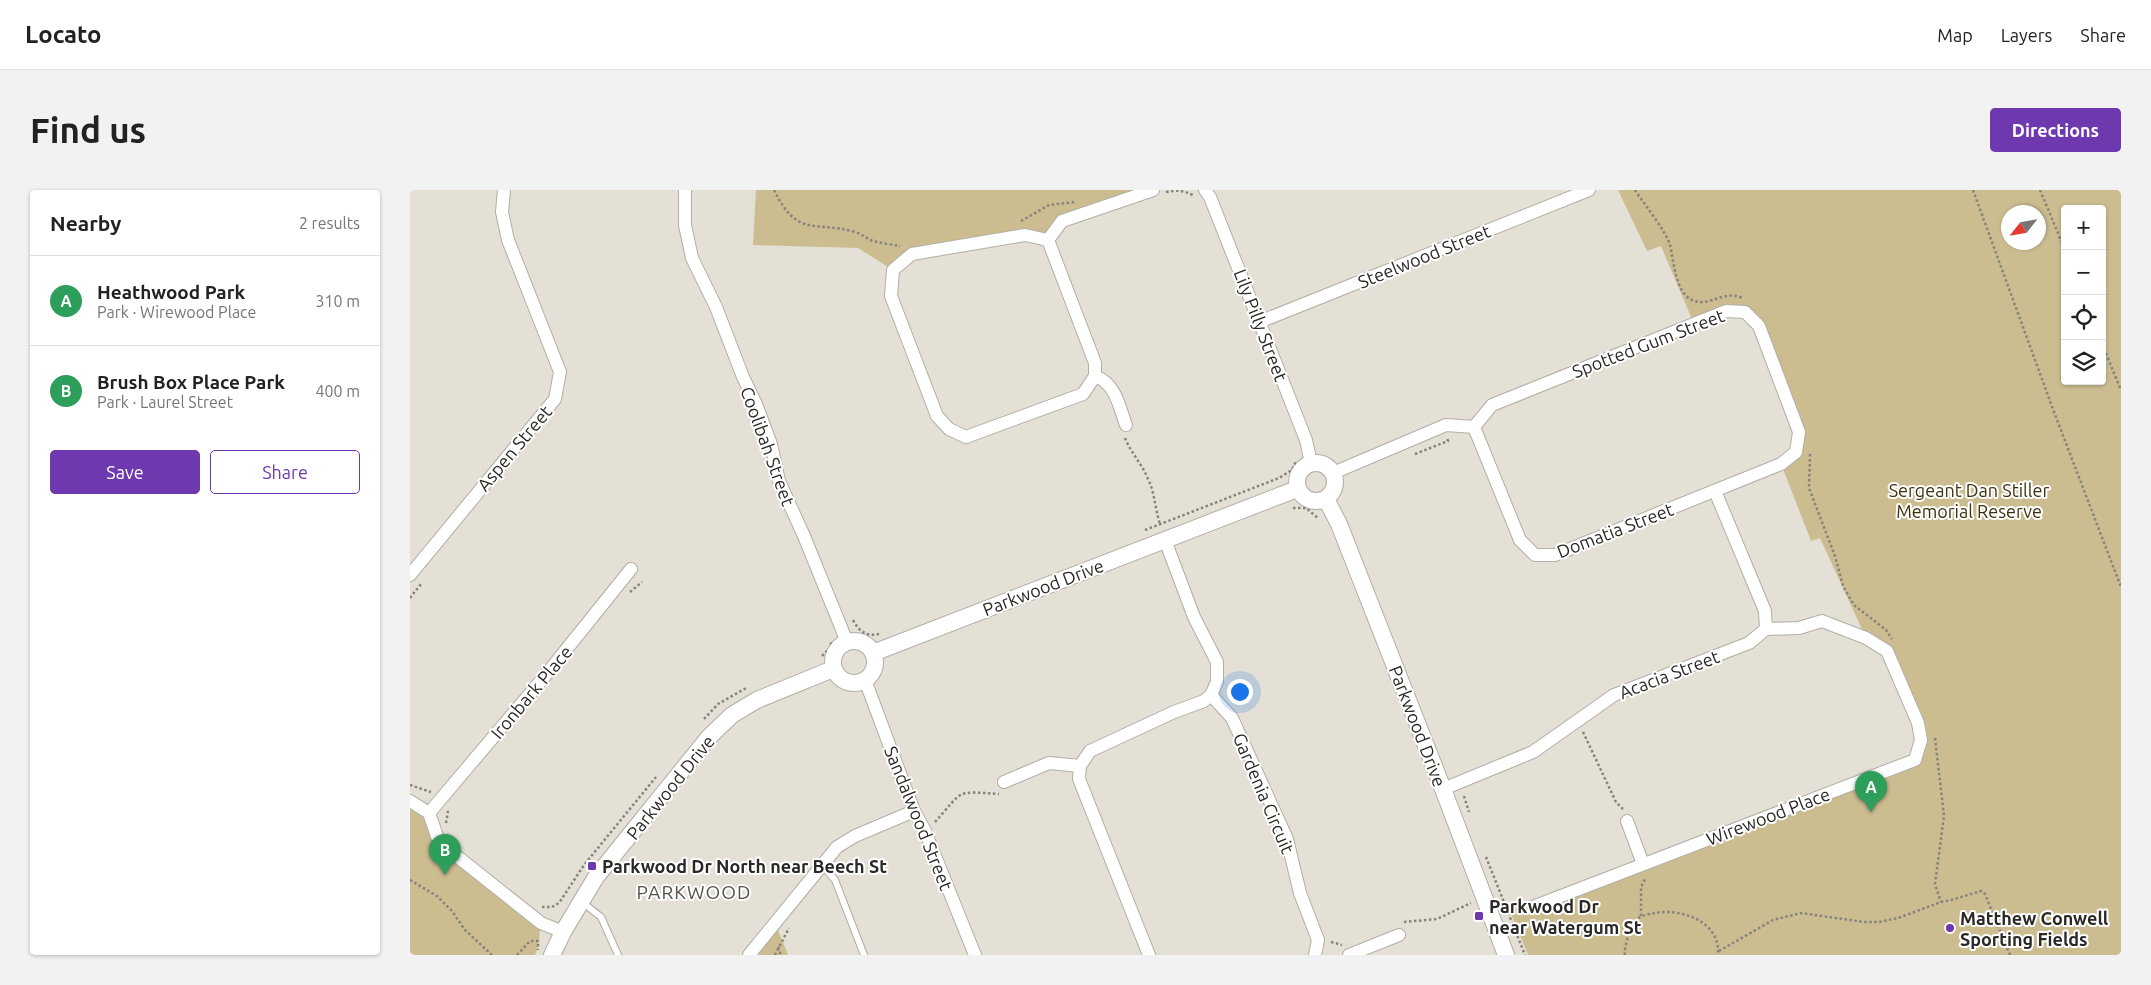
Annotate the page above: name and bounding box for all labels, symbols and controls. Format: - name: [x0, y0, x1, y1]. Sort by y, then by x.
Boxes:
- text: Locato: [25, 21, 101, 48]
- text: Map: [1937, 25, 1973, 45]
- text: Layers: [2001, 25, 2052, 45]
- text: Share: [2080, 25, 2126, 45]
- button: Directions: [1990, 108, 2121, 152]
- text: Find us: [30, 110, 146, 150]
- north arrow: [2001, 205, 2046, 250]
- map controls: [2061, 205, 2106, 385]
- button: +: [2061, 205, 2106, 250]
- text: Nearby: [50, 211, 121, 235]
- text: 2 results: [299, 214, 360, 232]
- street label: Steelwood Street: [1355, 220, 1493, 292]
- button: −: [2061, 250, 2106, 295]
- street label: Lily Pilly Street: [1230, 266, 1292, 384]
- text: Heathwood Park: [97, 281, 245, 303]
- text: A: [60, 292, 72, 310]
- text: 310 m: [315, 292, 360, 310]
- button: locate: [2061, 295, 2106, 340]
- text: Park · Wirewood Place: [97, 303, 256, 321]
- street label: Spotted Gum Street: [1569, 305, 1727, 381]
- button: layers: [2061, 340, 2106, 385]
- text: Brush Box Place Park: [97, 371, 285, 393]
- text: B: [61, 382, 71, 400]
- text: 400 m: [315, 382, 360, 400]
- street label: Coolibah Street: [737, 384, 799, 508]
- text: Park · Laurel Street: [97, 393, 233, 411]
- street label: Aspen Street: [473, 401, 555, 495]
- button: Save: [50, 450, 200, 494]
- button: Share: [210, 450, 360, 494]
- park label: Sergeant Dan Stiller Memorial Reserve: [1889, 480, 2049, 521]
- street label: Domatia Street: [1554, 499, 1676, 561]
- street label: Parkwood Drive: [980, 555, 1106, 619]
- street label: Ironbark Place: [486, 642, 576, 742]
- street label: Acacia Street: [1616, 646, 1722, 702]
- street label: Parkwood Drive: [1386, 663, 1450, 789]
- your location: [1227, 679, 1253, 705]
- street label: Gardenia Circuit: [1230, 730, 1298, 856]
- street label: Parkwood Drive: [622, 731, 718, 843]
- street label: Sandalwood Street: [881, 743, 957, 893]
- pin: A: [1855, 771, 1887, 812]
- street label: Wirewood Place: [1703, 783, 1833, 849]
- pin: B: [429, 834, 461, 875]
- place label: Parkwood Dr North near Beech St: [602, 856, 887, 876]
- marker: Parkwood Dr North near Beech St: [586, 860, 598, 872]
- district label: PARKWOOD: [637, 881, 751, 903]
- place label: Parkwood Dr near Watergum St: [1489, 896, 1642, 937]
- place label: Matthew Conwell Sporting Fields: [1960, 908, 2109, 949]
- marker: Parkwood Dr near Watergum St: [1473, 910, 1485, 922]
- marker: Matthew Conwell Sporting Fields: [1944, 922, 1956, 934]

